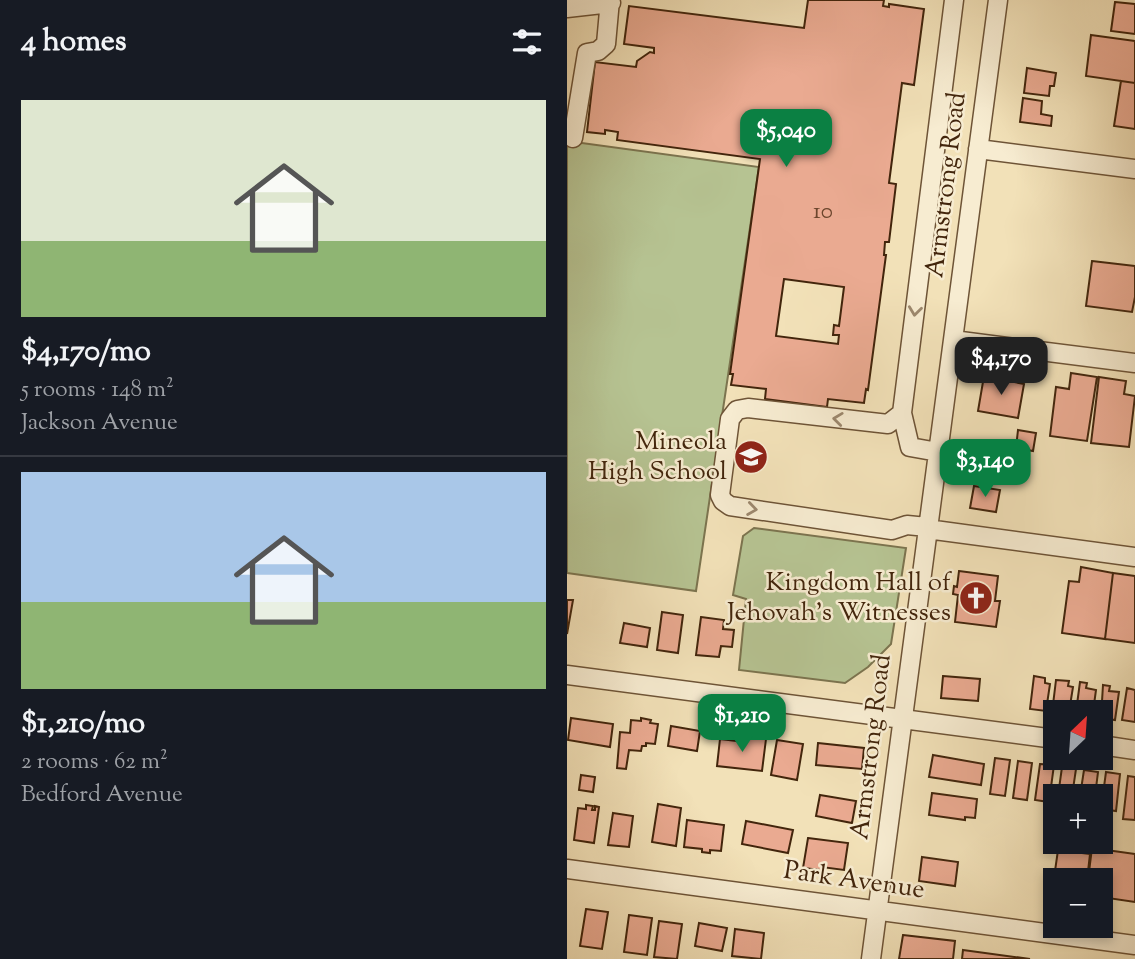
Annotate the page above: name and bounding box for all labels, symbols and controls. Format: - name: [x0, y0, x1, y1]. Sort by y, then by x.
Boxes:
- text: 4 homes: [21, 21, 127, 64]
- icon: filters: [508, 23, 546, 61]
- street label: Armstrong Road: [917, 90, 977, 280]
- pin: $5,040: [729, 110, 843, 169]
- text: $5,040: [756, 115, 816, 148]
- icon: home: [221, 145, 347, 271]
- house number: 10: [813, 196, 833, 229]
- one-way arrow: [908, 305, 923, 317]
- text: $4,170/mo: [21, 331, 151, 374]
- pin: $4,170: [944, 338, 1058, 397]
- text: $4,170: [971, 343, 1031, 376]
- text: 5 rooms · 148 m²: [21, 374, 174, 407]
- text: Jackson Avenue: [21, 407, 178, 440]
- one-way arrow: [832, 411, 844, 426]
- place label: Mineola High School: [588, 424, 727, 491]
- school or university icon: Mineola High School: [732, 438, 770, 476]
- pin: $3,140: [928, 440, 1042, 499]
- text: $3,140: [956, 445, 1014, 478]
- one-way arrow: [746, 502, 758, 517]
- icon: home: [221, 517, 347, 643]
- place label: Kingdom Hall of Jehovah’s Witnesses: [725, 565, 952, 632]
- church icon: Kingdom Hall of Jehovah’s Witnesses: [957, 579, 995, 617]
- street label: Armstrong Road: [842, 652, 902, 842]
- pin: $1,210: [685, 694, 799, 754]
- text: $1,210: [714, 700, 770, 733]
- north arrow: [1043, 700, 1113, 770]
- map controls: [1043, 700, 1113, 938]
- text: $1,210/mo: [21, 703, 145, 746]
- text: 2 rooms · 62 m²: [21, 746, 168, 779]
- text: Bedford Avenue: [21, 779, 183, 812]
- button: +: [1043, 784, 1113, 854]
- street label: Park Avenue: [781, 853, 927, 909]
- button: −: [1043, 868, 1113, 938]

